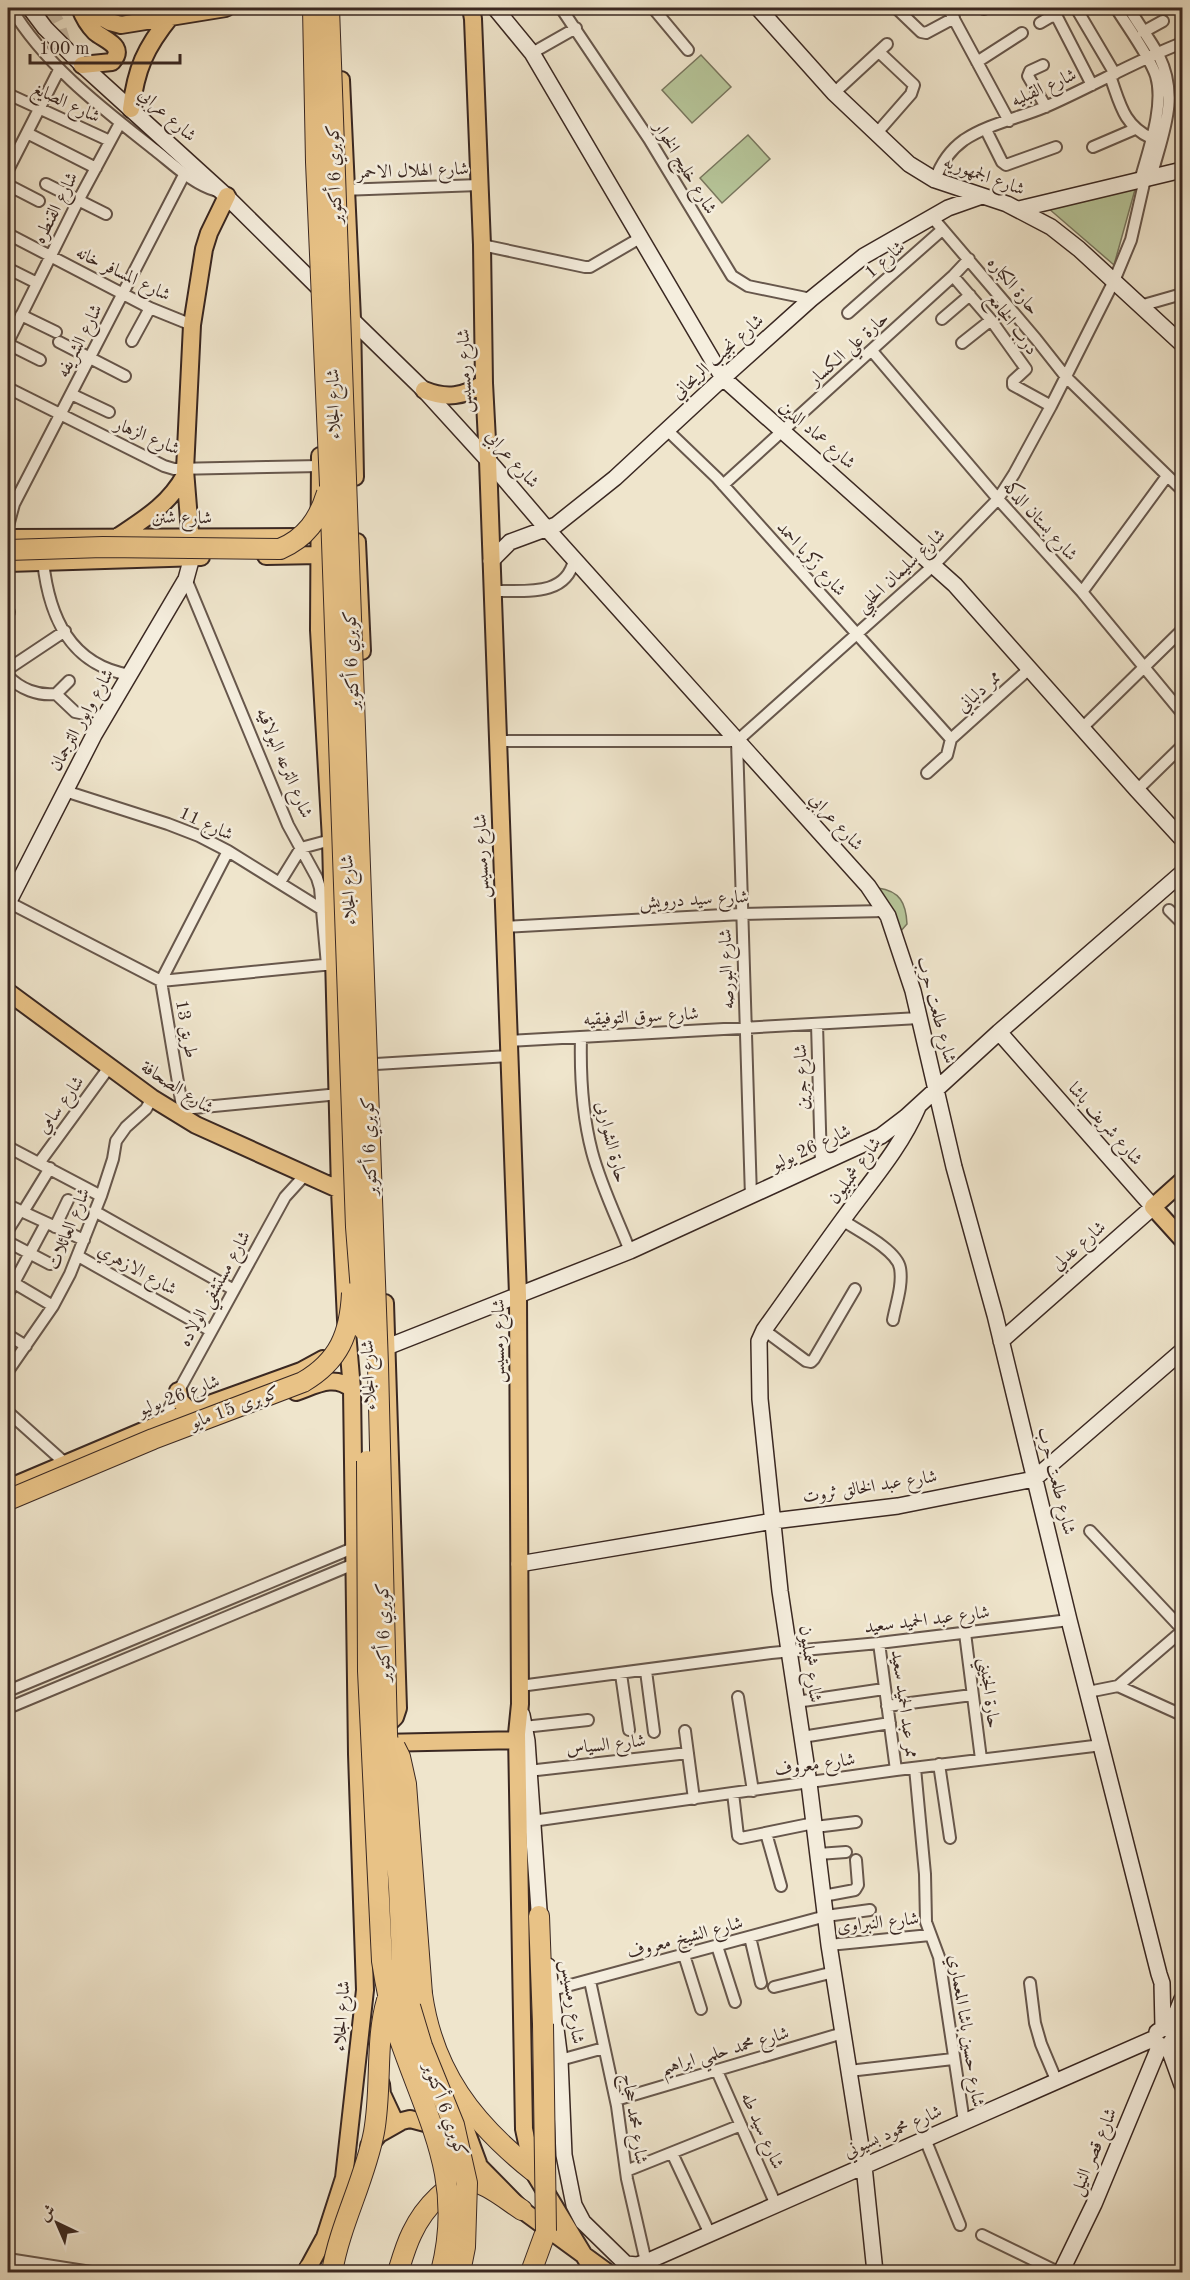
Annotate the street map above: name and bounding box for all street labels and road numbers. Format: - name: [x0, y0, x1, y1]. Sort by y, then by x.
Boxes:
- street label: شارع القبليه: [1009, 66, 1081, 115]
- street label: شارع الصايغ: [27, 79, 103, 132]
- street label: شارع عرابي: [131, 85, 199, 149]
- street label: شارع خليج الخوار: [644, 117, 720, 220]
- street label: كوبري 6 أكتوبر: [319, 124, 351, 226]
- street label: شارع الجمهوريه: [939, 153, 1027, 204]
- street label: شارع الهلال الاحمر: [355, 160, 469, 187]
- street label: شارع القنطره: [30, 169, 86, 249]
- street label: شارع 1: [861, 238, 912, 286]
- street label: شارع المسافر خانه: [71, 243, 173, 309]
- street label: حارة الكباره: [983, 254, 1042, 319]
- street label: درب الجامع: [978, 290, 1041, 362]
- street label: شارع الشريفه: [54, 302, 110, 383]
- street label: حارة علي الكسار: [804, 308, 897, 396]
- street label: شارع نجيب الريحاني: [669, 311, 771, 406]
- street label: شارع رمسيس: [455, 328, 480, 414]
- street label: شارع الجلاء: [324, 368, 349, 440]
- street label: شارع عماد الدين: [772, 397, 858, 476]
- street label: شارع الزهار: [108, 414, 182, 463]
- street label: شارع عرابي: [478, 426, 542, 495]
- street label: شارع بستان الدكه: [996, 475, 1083, 568]
- street label: شارع شنن: [152, 508, 212, 533]
- street label: شارع زكريا احمد: [769, 517, 851, 603]
- street label: شارع سليمان الحلبي: [853, 525, 954, 622]
- street label: كوبري 6 أكتوبر: [336, 610, 368, 712]
- street label: شارع وابور الترجمان: [47, 666, 122, 777]
- street label: ممر دلباني: [954, 668, 1008, 720]
- street label: شارع الترعه البولاقيه: [248, 705, 315, 823]
- street label: شارع عرابي: [802, 790, 866, 858]
- street label: شارع 11: [174, 804, 236, 849]
- street label: شارع رمسيس: [472, 813, 497, 899]
- street label: شارع الجلاء: [338, 854, 365, 926]
- street label: شارع سيد درويش: [639, 888, 749, 917]
- street label: شارع البورصه: [717, 928, 742, 1010]
- street label: شارع طلعت حرب: [908, 955, 959, 1067]
- street label: طريق 13: [170, 998, 200, 1060]
- street label: شارع سوق التوفيقيه: [583, 1005, 699, 1034]
- street label: شارع جرين: [792, 1043, 817, 1110]
- street label: شارع الصحافة: [135, 1058, 216, 1122]
- street label: شارع سامي: [34, 1073, 92, 1140]
- street label: شارع شريف باشا: [1061, 1079, 1146, 1172]
- street label: كوبري 6 أكتوبر: [354, 1096, 386, 1198]
- street label: حارة الشواربى: [589, 1099, 630, 1185]
- street label: شارع 26 يوليو: [767, 1122, 856, 1180]
- street label: شارع شمبليون: [825, 1134, 889, 1211]
- street label: شارع العائلات: [44, 1185, 98, 1274]
- street label: شارع عدلي: [1049, 1218, 1113, 1278]
- street label: شارع مستشفي الولاده: [176, 1228, 261, 1354]
- street label: شارع الازهري: [92, 1241, 179, 1303]
- street label: شارع رمسيس: [490, 1299, 513, 1383]
- street label: شارع الجلاء: [359, 1339, 384, 1411]
- street label: شارع 26 يوليو: [134, 1372, 224, 1425]
- street label: كوبرى 15 مايو: [186, 1384, 282, 1434]
- street label: شارع طلعت حرب: [1029, 1425, 1078, 1538]
- street label: شارع عبد الخالق ثروت: [801, 1467, 939, 1511]
- street label: كوبري 6 أكتوبر: [369, 1582, 399, 1684]
- street label: شارع عبد الحميد سعيد: [863, 1603, 991, 1642]
- street label: شارع شمبليون: [791, 1624, 824, 1704]
- street label: ممر عبد الحميد سعيد: [886, 1649, 920, 1760]
- street label: حارة الجنيني: [969, 1657, 1002, 1730]
- street label: شارع السياس: [565, 1732, 647, 1763]
- street label: شارع معروف: [774, 1750, 857, 1784]
- street label: شارع النبراوى: [836, 1910, 920, 1941]
- street label: شارع الشيخ معروف: [625, 1914, 746, 1968]
- street label: شارع حسين باشا المعماري: [940, 1953, 987, 2109]
- street label: شارع رمسيس: [552, 1959, 587, 2046]
- street label: شارع الجلاء: [331, 1980, 358, 2052]
- street label: شارع محمد حلمي ابراهيم: [659, 2024, 793, 2086]
- street label: كوبري 6 أكتوبر: [414, 2057, 475, 2161]
- street label: شارع محمد حجاج: [612, 2072, 650, 2167]
- street label: شارع سيد طه: [733, 2090, 787, 2174]
- street label: شارع محمود بسيوني: [841, 2102, 947, 2166]
- street label: شارع قصر النيل: [1068, 2106, 1125, 2200]

